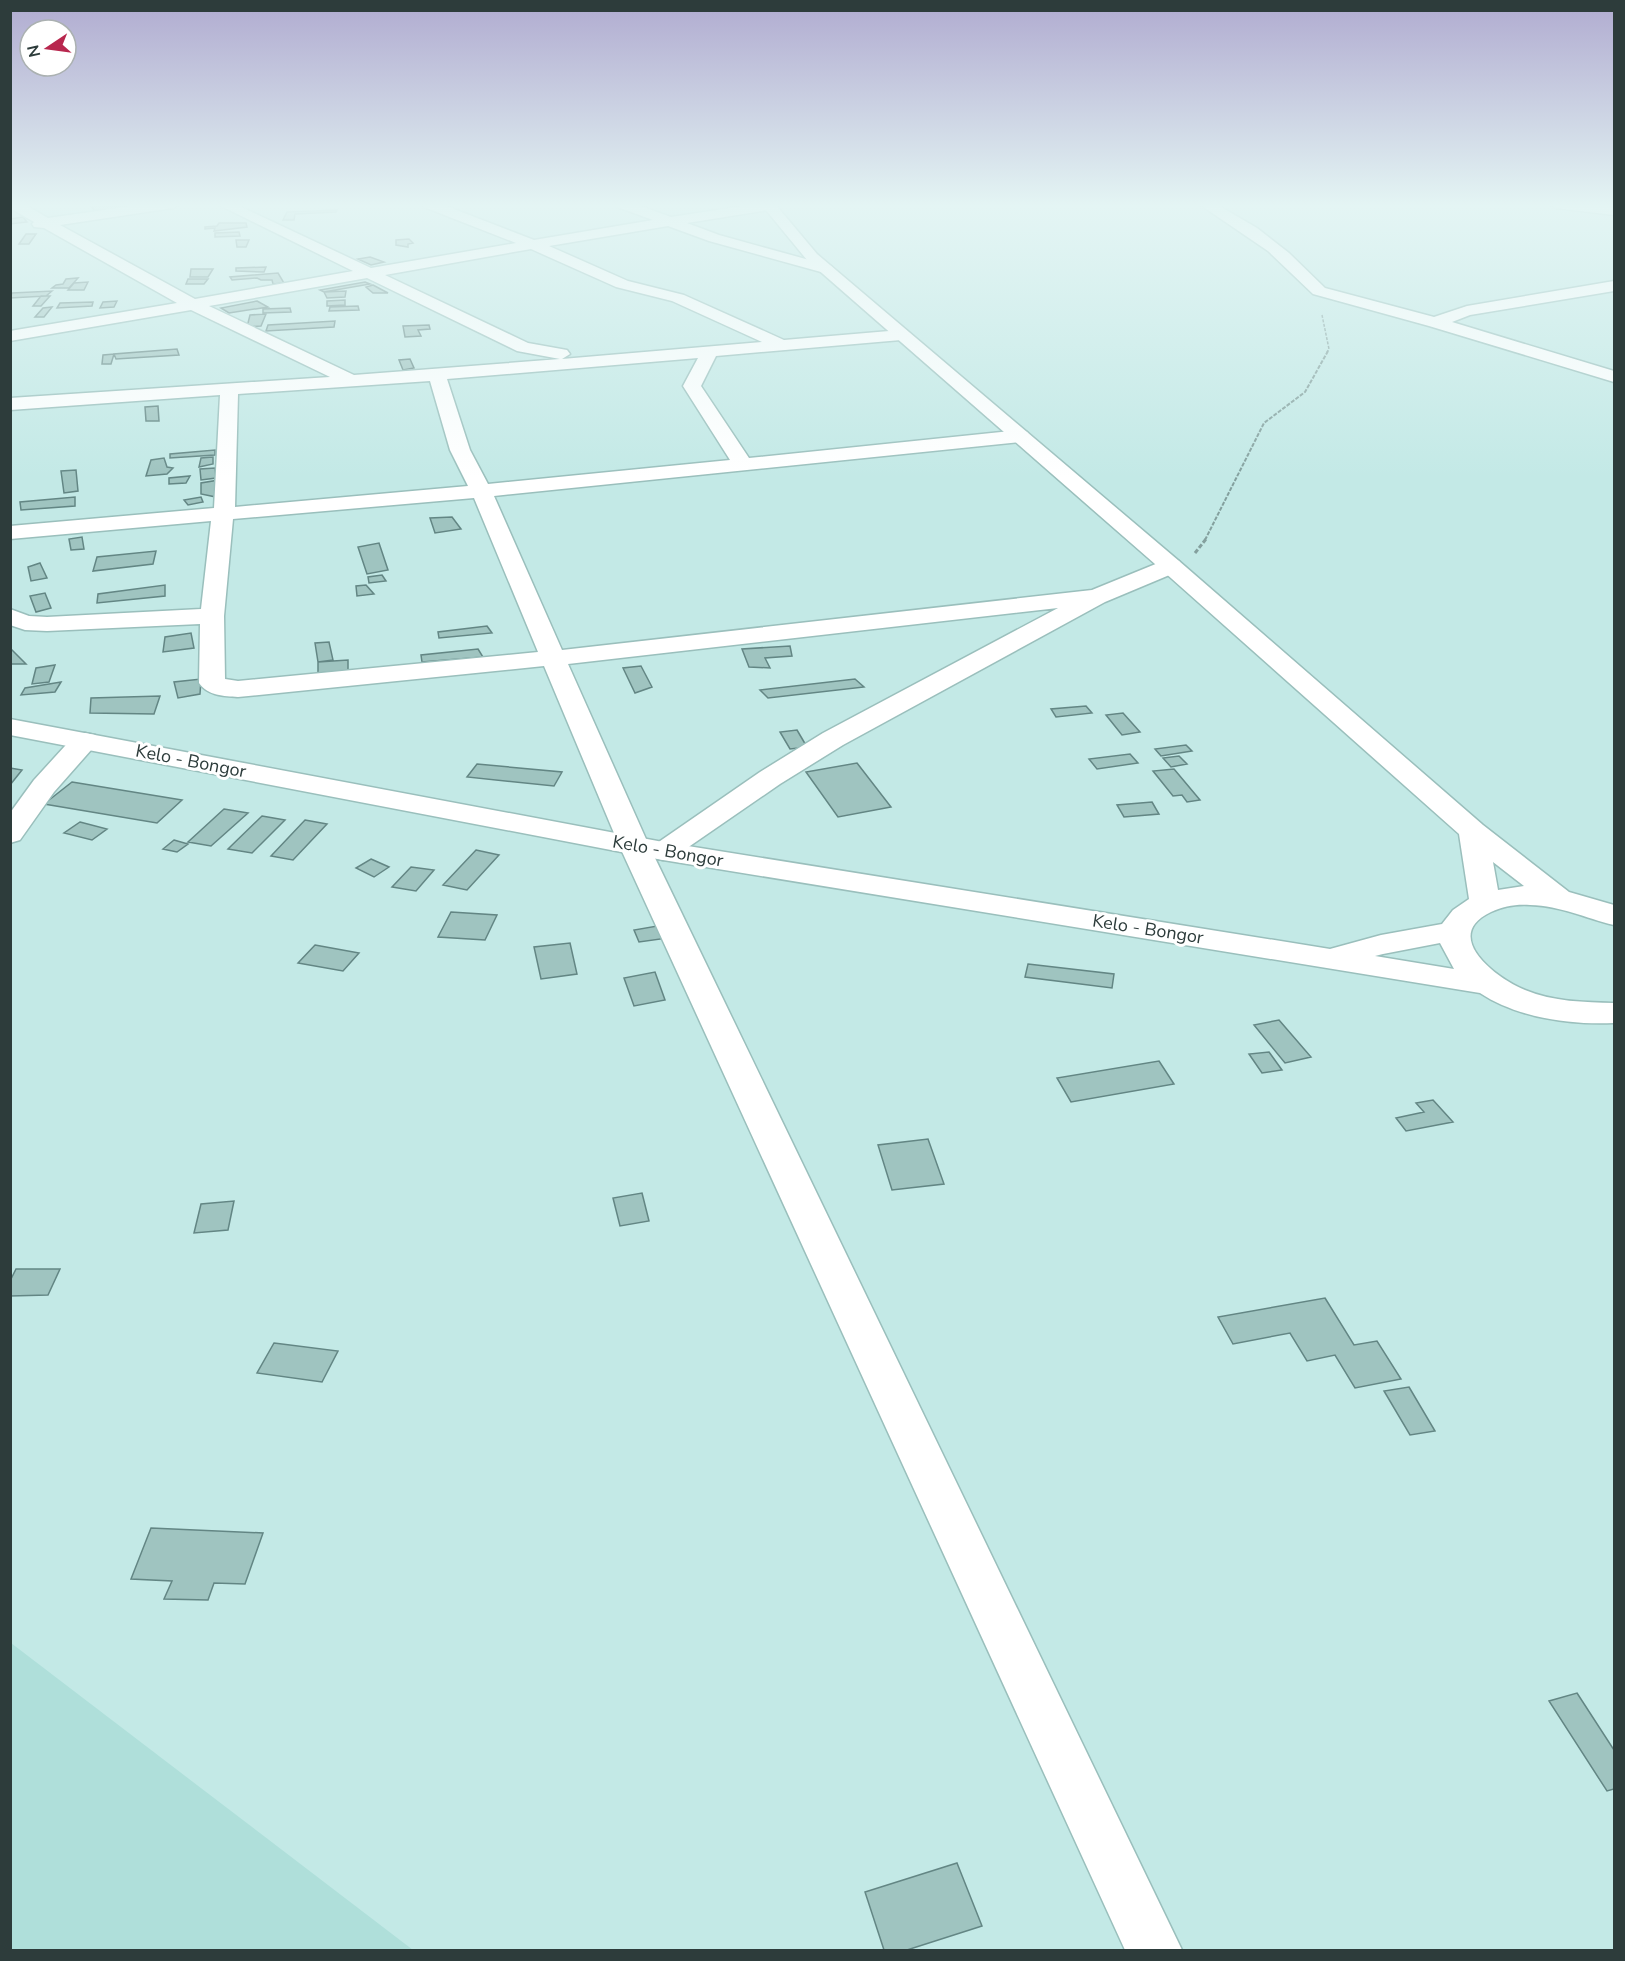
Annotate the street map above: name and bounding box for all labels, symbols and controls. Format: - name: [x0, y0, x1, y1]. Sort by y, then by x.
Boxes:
- north arrow: [18, 18, 78, 78]
- text: N: [22, 43, 46, 59]
- street label: Kelo - Bongor: [134, 739, 249, 784]
- street label: Kelo - Bongor: [611, 829, 726, 873]
- street label: Kelo - Bongor: [1091, 908, 1206, 950]

